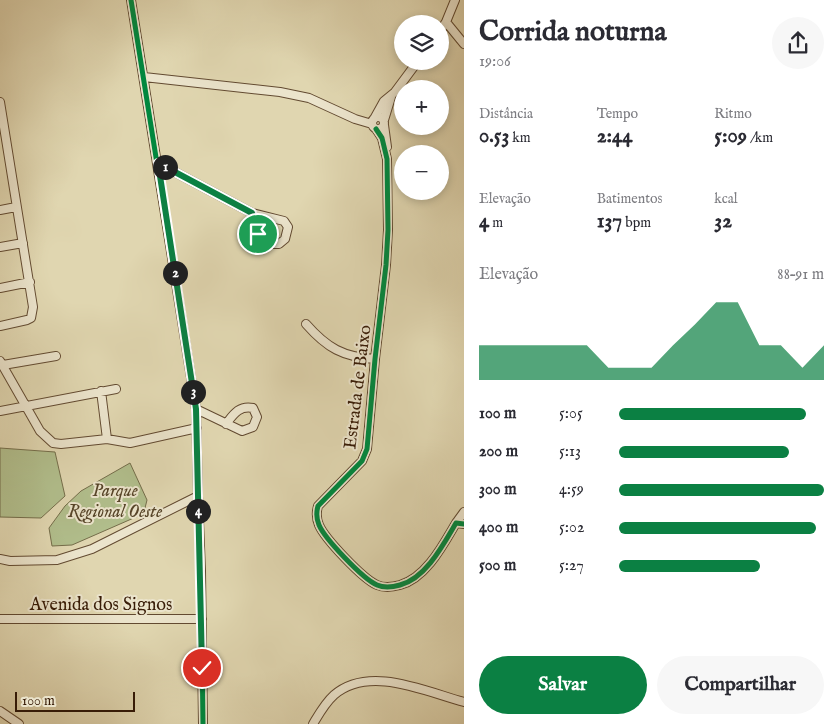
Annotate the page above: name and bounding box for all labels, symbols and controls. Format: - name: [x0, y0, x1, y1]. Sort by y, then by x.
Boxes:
- map controls: [394, 15, 449, 200]
- button: layers: [394, 15, 449, 70]
- text: Corrida noturna: [479, 15, 667, 50]
- button: share: [772, 17, 824, 69]
- text: 19:06: [479, 52, 511, 72]
- button: +: [394, 80, 449, 135]
- text: Distância: [479, 105, 533, 123]
- text: Tempo: [597, 105, 638, 123]
- text: Ritmo: [714, 105, 752, 123]
- text: 0.53: [479, 123, 509, 150]
- text: 2:44: [597, 123, 633, 150]
- text: 5:09: [714, 123, 747, 150]
- text: km: [509, 129, 531, 147]
- text: /km: [747, 129, 773, 147]
- button: −: [394, 145, 449, 200]
- pin: 1: [152, 154, 178, 180]
- text: 1: [163, 158, 168, 176]
- text: Elevação: [479, 190, 531, 208]
- text: Batimentos: [597, 190, 662, 208]
- text: kcal: [714, 190, 738, 208]
- text: 4: [479, 208, 489, 235]
- text: 137: [597, 208, 622, 235]
- text: 32: [714, 208, 732, 235]
- pin: [237, 213, 279, 255]
- text: m: [489, 214, 503, 232]
- text: bpm: [622, 214, 651, 232]
- icon: arrive: [244, 220, 272, 248]
- pin: 2: [162, 260, 188, 286]
- text: 2: [172, 264, 179, 282]
- text: Elevação: [479, 265, 538, 285]
- text: 88–91 m: [777, 265, 824, 285]
- street label: Estrada de Baixo: [339, 323, 378, 451]
- pin: 3: [180, 380, 206, 404]
- text: 3: [191, 383, 196, 401]
- text: 100 m: [479, 404, 516, 424]
- text: 5:05: [559, 404, 583, 424]
- text: 200 m: [479, 442, 518, 462]
- text: 5:13: [559, 442, 581, 462]
- park label: Parque Regional Oeste: [68, 480, 162, 524]
- text: 300 m: [479, 480, 517, 500]
- text: 4:59: [559, 480, 584, 500]
- pin: 4: [186, 498, 210, 524]
- text: 4: [195, 502, 202, 520]
- text: 400 m: [479, 518, 518, 538]
- text: 5:02: [559, 518, 584, 538]
- text: 500 m: [479, 556, 516, 576]
- text: 5:27: [559, 556, 584, 576]
- street label: Avenida dos Signos: [29, 594, 172, 617]
- pin: [181, 647, 223, 689]
- icon: check: [188, 654, 216, 682]
- button: Salvar: [479, 656, 647, 714]
- button: Compartilhar: [657, 656, 824, 714]
- scale bar: [15, 689, 135, 712]
- text: 100 m: [22, 692, 55, 710]

